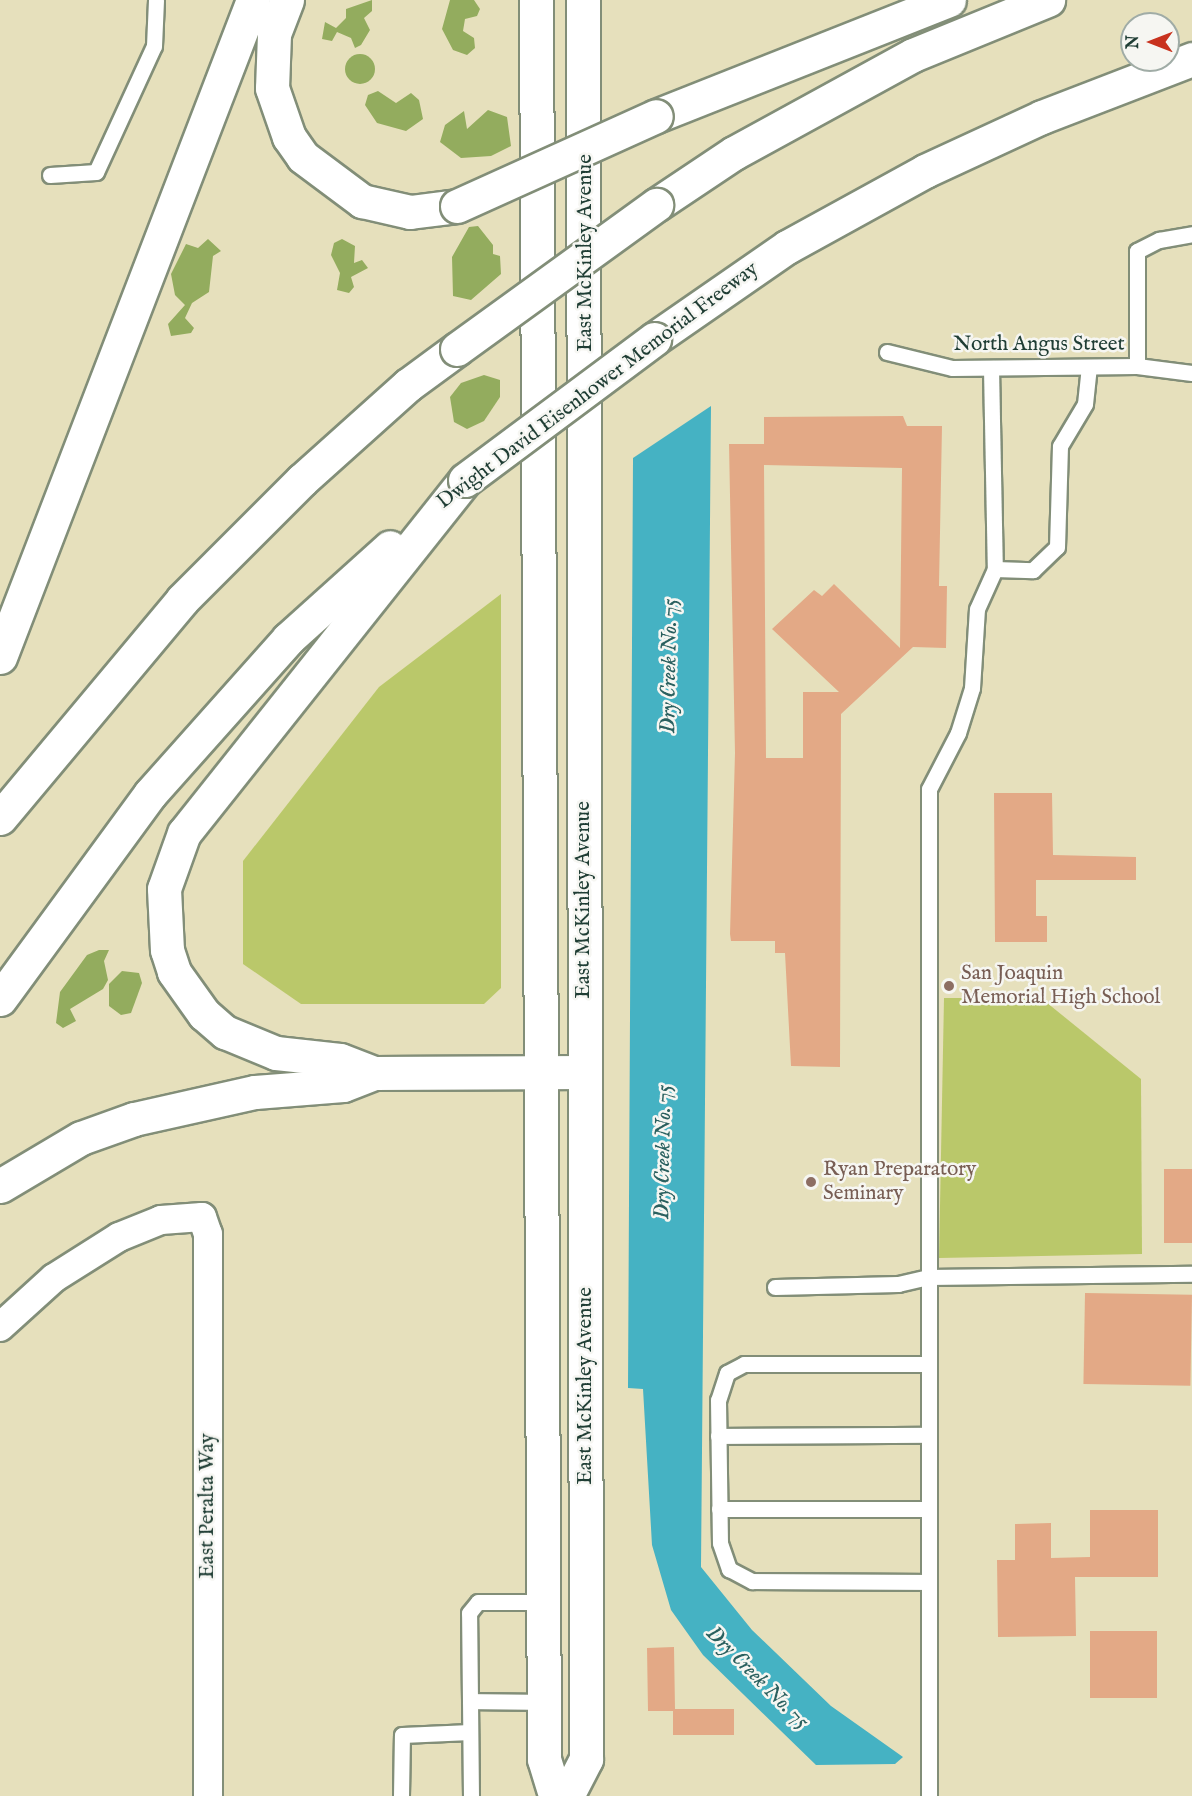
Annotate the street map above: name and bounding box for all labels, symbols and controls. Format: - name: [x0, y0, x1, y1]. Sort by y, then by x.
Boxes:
- north arrow: [1120, 12, 1180, 72]
- text: N: [1124, 35, 1144, 49]
- street label: East McKinley Avenue: [573, 154, 599, 352]
- street label: Dwight David Eisenhower Memorial Freeway: [432, 257, 764, 515]
- street label: North Angus Street: [953, 332, 1125, 358]
- water label: Dry Creek No. 75: [656, 598, 684, 734]
- street label: East McKinley Avenue: [571, 801, 597, 999]
- place label: San Joaquin Memorial High School: [961, 961, 1160, 1011]
- marker: San Joaquin Memorial High School: [942, 979, 956, 993]
- water label: Dry Creek No. 75: [650, 1084, 678, 1220]
- place label: Ryan Preparatory Seminary: [823, 1157, 976, 1207]
- marker: Ryan Preparatory Seminary: [804, 1175, 818, 1189]
- street label: East McKinley Avenue: [573, 1287, 599, 1485]
- street label: East Peralta Way: [195, 1433, 221, 1579]
- water label: Dry Creek No. 75: [700, 1621, 814, 1735]

